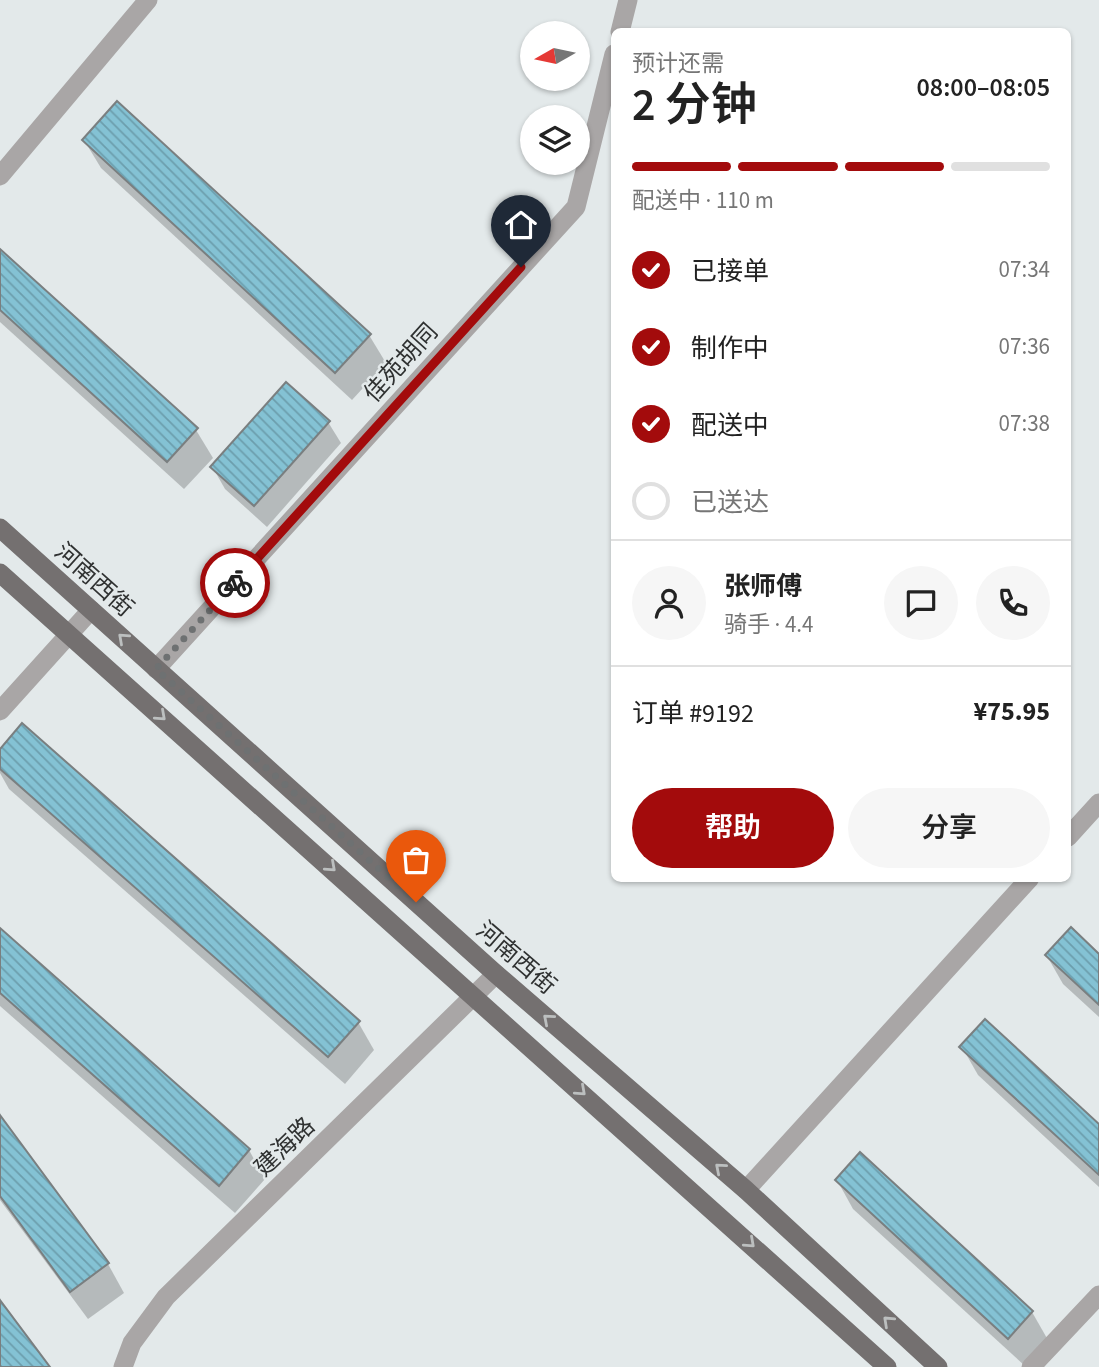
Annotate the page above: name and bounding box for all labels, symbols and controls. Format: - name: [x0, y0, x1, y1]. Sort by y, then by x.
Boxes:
- north arrow: [520, 21, 590, 91]
- map controls: [520, 21, 590, 175]
- text: 预计还需: [632, 47, 724, 80]
- text: 08:00–08:05: [917, 69, 1050, 106]
- text: 2 分钟: [632, 73, 757, 138]
- button: layers: [520, 105, 590, 175]
- text: 配送中 · 110 m: [632, 184, 774, 217]
- pin: [491, 195, 551, 267]
- icon: home: [502, 206, 540, 244]
- icon: check: [632, 251, 670, 289]
- text: 已接单: [691, 253, 769, 290]
- text: 07:34: [999, 253, 1050, 286]
- street label: 佳苑胡同: [356, 316, 446, 410]
- icon: check: [632, 328, 670, 366]
- text: 制作中: [691, 330, 769, 367]
- text: 07:36: [999, 330, 1050, 363]
- icon: check: [632, 405, 670, 443]
- text: 配送中: [691, 407, 769, 444]
- text: 07:38: [999, 407, 1050, 440]
- text: 已送达: [691, 484, 769, 521]
- street label: 河南西街: [47, 535, 141, 625]
- courier: [200, 548, 270, 618]
- icon: bike: [216, 564, 254, 602]
- button: person: [632, 566, 706, 640]
- button: chat: [884, 566, 958, 640]
- button: phone: [976, 566, 1050, 640]
- text: 张师傅: [724, 568, 802, 605]
- text: 骑手 · 4.4: [724, 608, 814, 641]
- one-way arrow: [118, 634, 131, 647]
- text: ¥75.95: [974, 693, 1050, 730]
- text: 订单 #9192: [632, 695, 754, 732]
- one-way arrow: [153, 708, 166, 720]
- button: 帮助: [632, 788, 834, 868]
- button: 分享: [848, 788, 1050, 868]
- pin: [386, 830, 446, 902]
- icon: bag: [397, 841, 435, 879]
- one-way arrow: [323, 859, 336, 871]
- street label: 河南西街: [468, 913, 564, 1003]
- one-way arrow: [543, 1015, 556, 1027]
- one-way arrow: [573, 1083, 586, 1095]
- street label: 建海路: [247, 1109, 323, 1185]
- one-way arrow: [715, 1164, 728, 1176]
- one-way arrow: [742, 1235, 755, 1248]
- one-way arrow: [883, 1317, 896, 1329]

